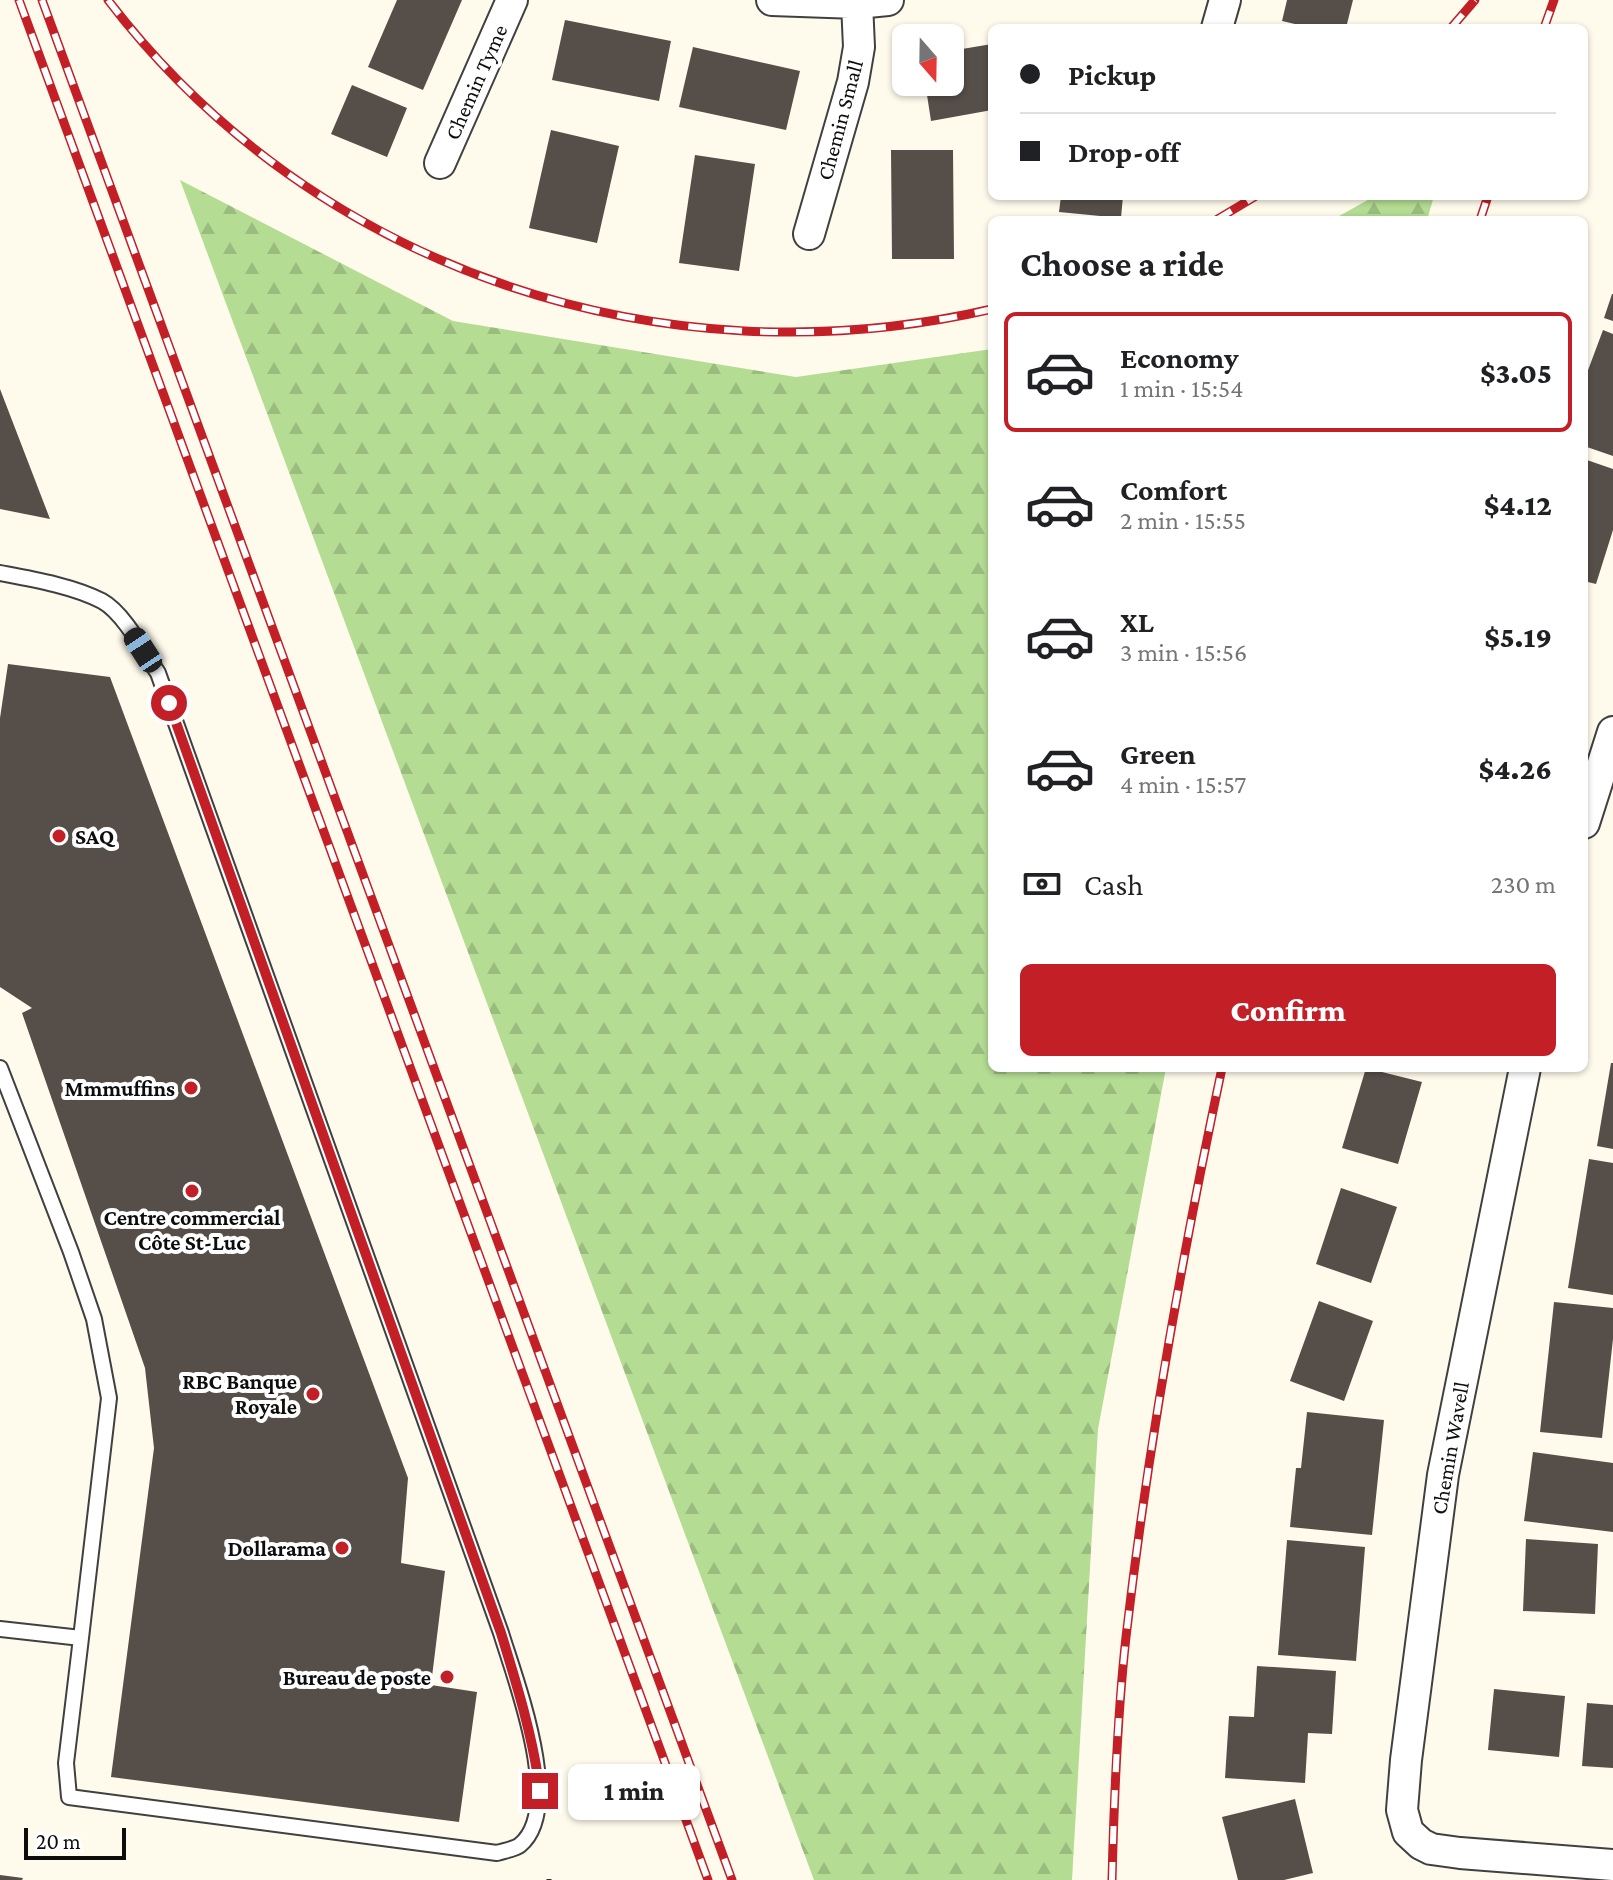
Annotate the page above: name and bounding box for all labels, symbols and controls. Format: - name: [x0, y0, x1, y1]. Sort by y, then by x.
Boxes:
- street label: Chemin Tyme: [439, 21, 513, 143]
- north arrow: [892, 24, 964, 96]
- map controls: [892, 24, 964, 96]
- street label: Chemin Small: [812, 57, 868, 183]
- text: Pickup: [1068, 58, 1156, 91]
- text: Drop-off: [1068, 135, 1179, 168]
- text: Choose a ride: [1020, 244, 1224, 284]
- icon: car: [1024, 336, 1096, 408]
- text: Economy: [1120, 341, 1239, 374]
- text: $3.05: [1480, 356, 1552, 389]
- text: 1 min · 15:54: [1120, 374, 1244, 403]
- icon: car: [1024, 468, 1096, 540]
- text: Comfort: [1120, 473, 1227, 506]
- text: $4.12: [1484, 488, 1552, 521]
- text: 2 min · 15:55: [1120, 506, 1246, 535]
- icon: car: [1024, 600, 1096, 672]
- text: XL: [1120, 605, 1154, 638]
- text: $5.19: [1484, 620, 1552, 653]
- car: [120, 623, 166, 677]
- text: 3 min · 15:56: [1120, 638, 1247, 667]
- route start: [151, 685, 187, 721]
- icon: car: [1024, 732, 1096, 804]
- text: Green: [1120, 737, 1196, 770]
- text: $4.26: [1479, 752, 1552, 785]
- text: 4 min · 15:57: [1120, 770, 1246, 799]
- place label: SAQ: [75, 824, 116, 849]
- marker: SAQ: [50, 827, 68, 845]
- icon: cash: [1020, 862, 1064, 906]
- text: Cash: [1084, 868, 1143, 901]
- text: 230 m: [1491, 870, 1556, 899]
- button: Confirm: [1020, 964, 1556, 1056]
- place label: Mmmuffins: [65, 1076, 175, 1101]
- marker: Mmmuffins: [182, 1079, 200, 1097]
- marker: Centre commercial Côte St-Luc: [183, 1182, 201, 1200]
- place label: Centre commercial Côte St-Luc: [103, 1205, 281, 1255]
- place label: RBC Banque Royale: [182, 1369, 297, 1419]
- street label: Chemin Wavell: [1426, 1379, 1474, 1516]
- marker: RBC Banque Royale: [304, 1385, 322, 1403]
- place label: Dollarama: [227, 1536, 326, 1561]
- marker: Dollarama: [333, 1539, 351, 1557]
- place label: Bureau de poste: [283, 1665, 431, 1690]
- marker: Bureau de poste: [438, 1668, 456, 1686]
- callout: 1 min: [568, 1763, 700, 1819]
- route end: [522, 1773, 558, 1809]
- text: 1 min: [604, 1777, 664, 1806]
- scale bar: [24, 1824, 126, 1860]
- text: 20 m: [36, 1829, 81, 1854]

